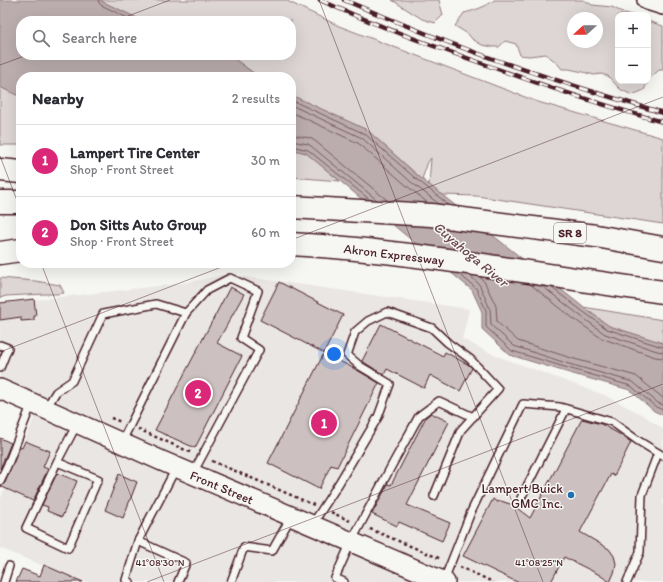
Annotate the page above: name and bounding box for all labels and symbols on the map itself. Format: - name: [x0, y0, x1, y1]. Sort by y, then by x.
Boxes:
- north arrow: [567, 12, 603, 48]
- water label: Cuyahoga River: [430, 218, 513, 292]
- road number: SR 8: [554, 223, 586, 243]
- street label: Akron Expressway: [343, 241, 445, 268]
- your location: [324, 344, 344, 364]
- pin: 2: [185, 378, 211, 408]
- pin: 1: [311, 408, 337, 438]
- street label: Front Street: [188, 467, 256, 508]
- place label: Lampert Buick GMC Inc.: [482, 481, 563, 511]
- marker: Lampert Buick GMC Inc.: [566, 490, 576, 500]
- text: 41°08'30"N: [135, 556, 185, 569]
- text: 41°08'25"N: [515, 556, 563, 569]

